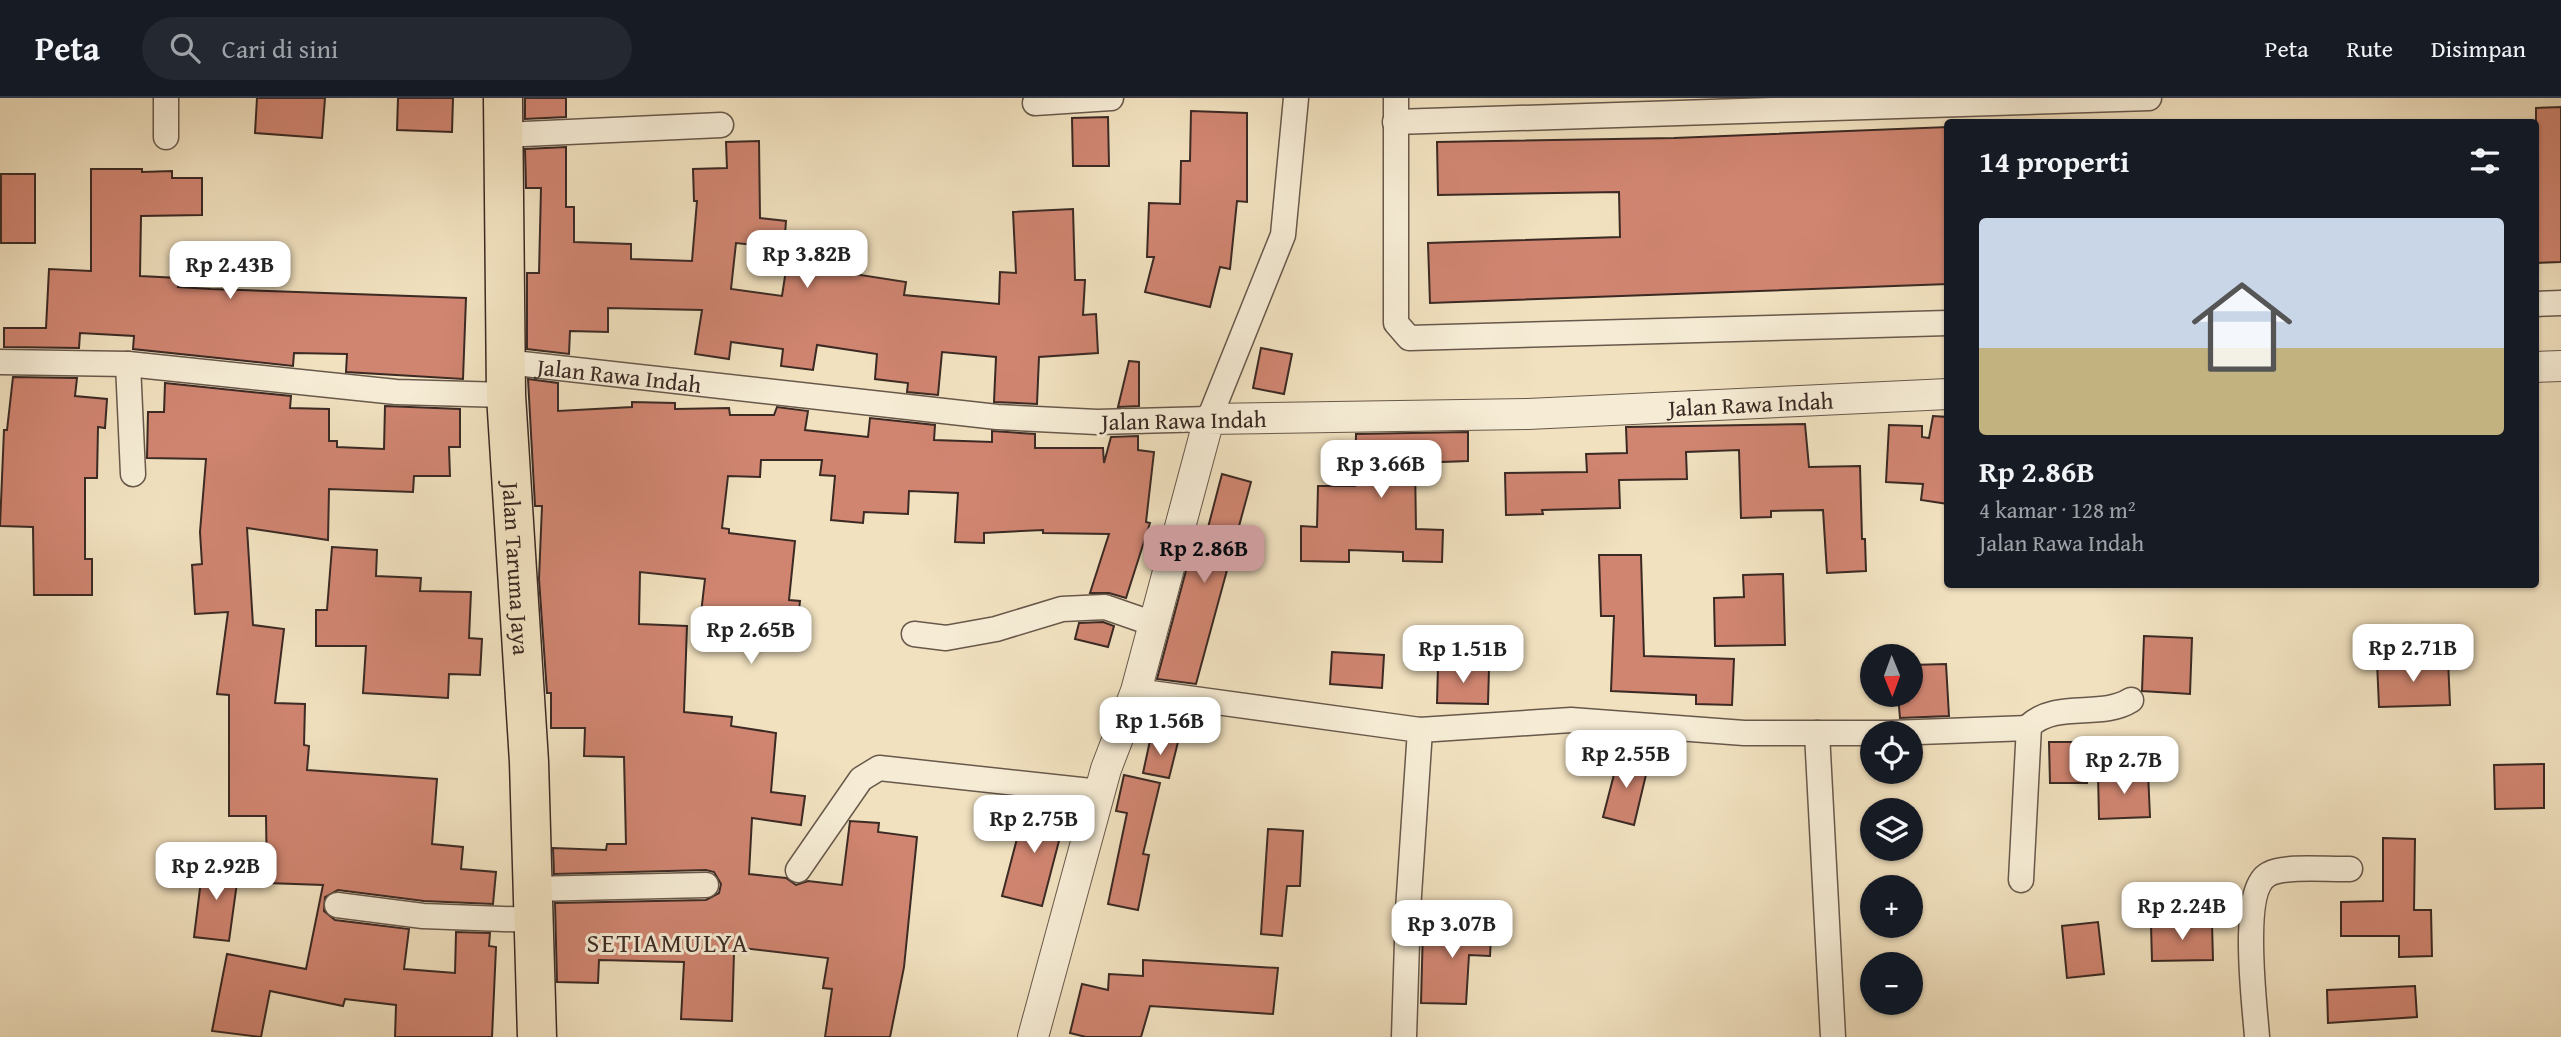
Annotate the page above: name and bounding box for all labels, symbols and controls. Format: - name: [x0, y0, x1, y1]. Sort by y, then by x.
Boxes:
- search box: [142, 17, 632, 80]
- text: Peta: [35, 24, 100, 72]
- icon: search: [166, 29, 204, 67]
- text: Cari di sini: [222, 29, 338, 68]
- text: Peta: [2265, 31, 2308, 66]
- text: Rute: [2346, 31, 2393, 66]
- text: Disimpan: [2431, 31, 2526, 66]
- text: 14 properti: [1979, 139, 2129, 183]
- icon: filters: [2466, 142, 2504, 180]
- pin: Rp 3.82B: [735, 230, 879, 290]
- text: Rp 3.82B: [763, 236, 851, 269]
- pin: Rp 2.43B: [158, 242, 302, 301]
- text: Rp 2.43B: [186, 247, 274, 280]
- icon: home: [2179, 264, 2305, 390]
- street label: Jalan Rawa Indah: [532, 349, 703, 400]
- street label: Jalan Rawa Indah: [1664, 383, 1834, 424]
- street label: Jalan Rawa Indah: [1098, 402, 1267, 438]
- pin: Rp 3.66B: [1309, 440, 1453, 500]
- text: Rp 3.66B: [1337, 446, 1425, 479]
- text: Rp 2.86B: [1979, 449, 2095, 493]
- street label: Jalan Taruma Jaya: [495, 478, 539, 656]
- text: 4 kamar · 128 m²: [1979, 493, 2136, 526]
- pin: Rp 2.86B: [1132, 526, 1276, 585]
- text: Jalan Rawa Indah: [1979, 526, 2144, 559]
- text: Rp 2.86B: [1160, 531, 1248, 564]
- pin: Rp 2.65B: [679, 606, 823, 666]
- text: Rp 2.65B: [707, 612, 795, 645]
- pin: Rp 2.71B: [2341, 624, 2485, 684]
- pin: Rp 1.51B: [1391, 626, 1535, 685]
- text: Rp 2.71B: [2369, 630, 2457, 663]
- text: Rp 1.51B: [1419, 631, 1507, 664]
- north arrow: [1860, 644, 1923, 707]
- map controls: [1860, 644, 1923, 1015]
- pin: Rp 1.56B: [1088, 698, 1232, 757]
- text: Rp 1.56B: [1116, 703, 1204, 736]
- button: locate: [1860, 721, 1923, 784]
- pin: Rp 2.55B: [1554, 730, 1698, 790]
- text: Rp 2.55B: [1582, 736, 1670, 769]
- pin: Rp 2.7B: [2059, 736, 2189, 796]
- text: Rp 2.7B: [2086, 742, 2162, 775]
- pin: Rp 2.75B: [962, 796, 1106, 855]
- button: layers: [1860, 798, 1923, 861]
- text: Rp 2.75B: [990, 801, 1078, 834]
- pin: Rp 2.92B: [144, 842, 288, 902]
- text: Rp 2.92B: [172, 848, 260, 881]
- button: +: [1860, 875, 1923, 938]
- pin: Rp 2.24B: [2110, 882, 2254, 942]
- text: Rp 2.24B: [2138, 888, 2226, 921]
- pin: Rp 3.07B: [1380, 900, 1524, 960]
- text: Rp 3.07B: [1408, 906, 1496, 939]
- district label: SETIAMULYA: [587, 923, 749, 962]
- button: −: [1860, 952, 1923, 1015]

